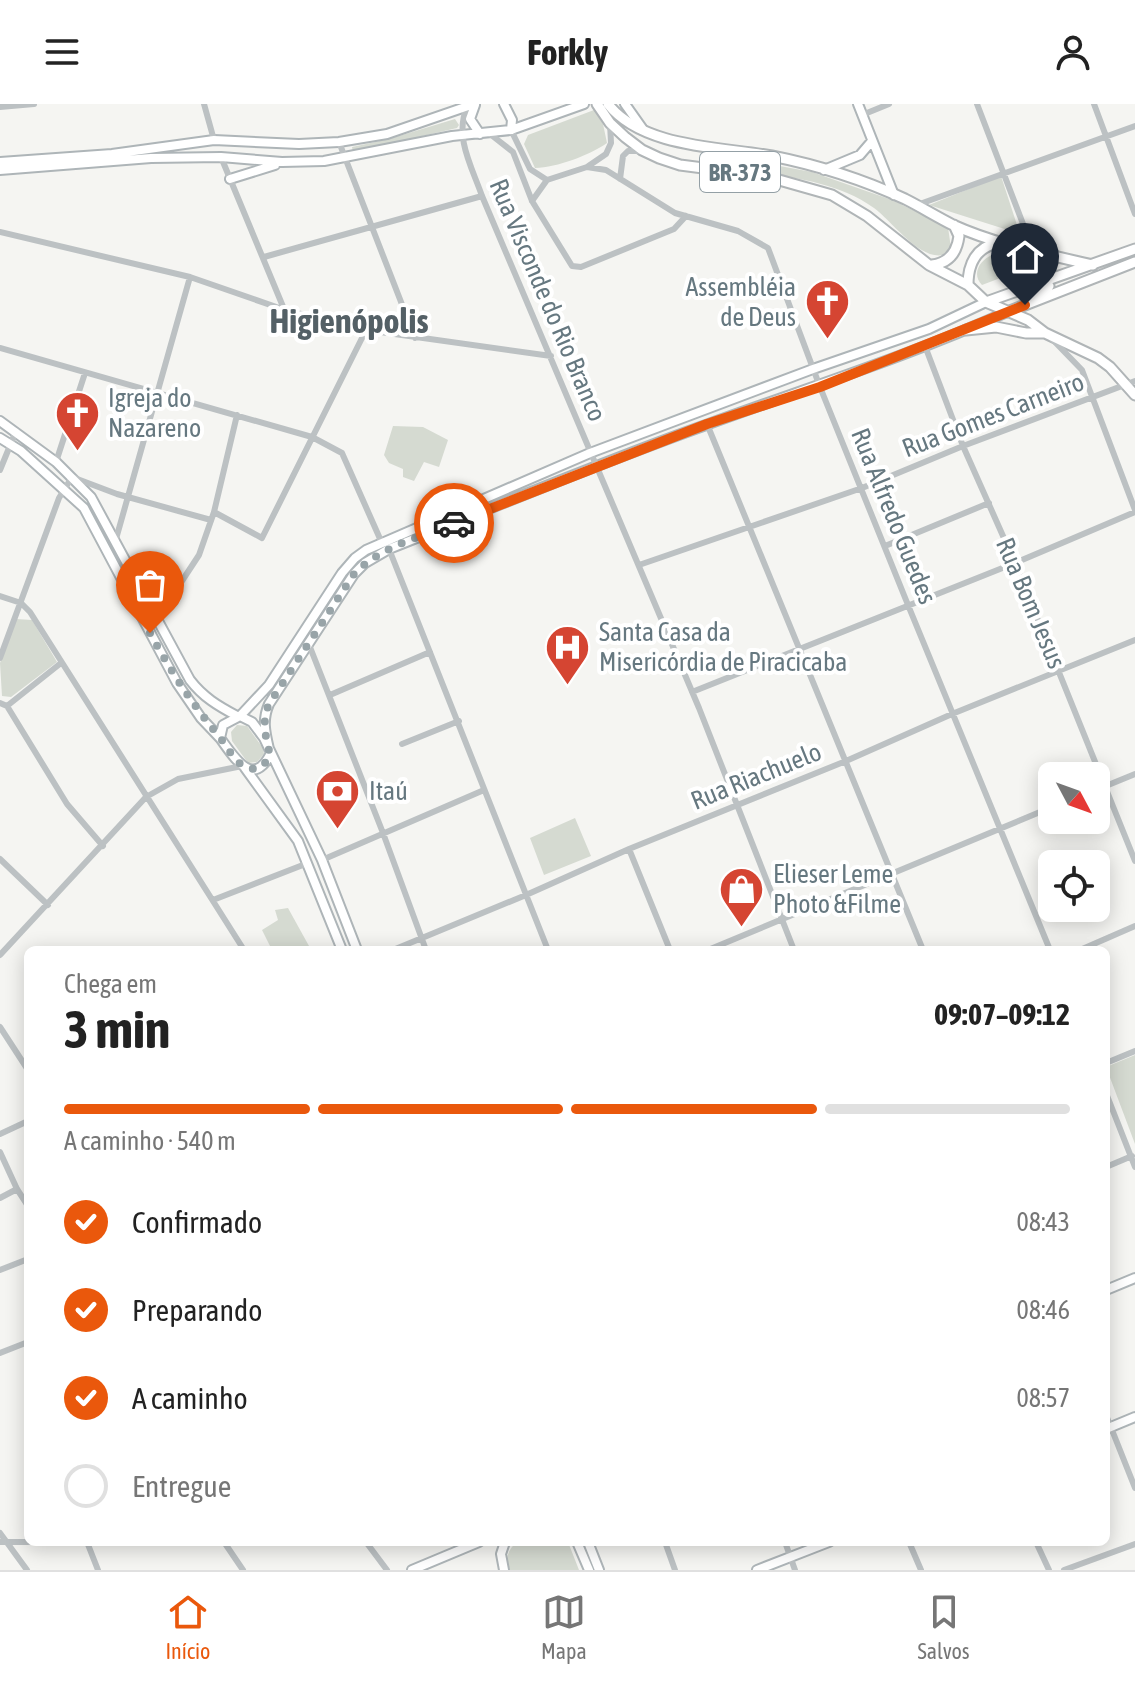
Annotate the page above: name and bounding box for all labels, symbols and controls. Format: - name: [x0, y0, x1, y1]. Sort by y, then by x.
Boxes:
- icon: menu: [40, 30, 84, 74]
- icon: person: [1051, 30, 1095, 74]
- text: Forkly: [527, 31, 608, 73]
- road number: BR-373: [700, 152, 780, 192]
- street label: Rua Visconde do Rio Branco: [483, 174, 613, 426]
- pin: [991, 223, 1059, 305]
- icon: home: [1003, 235, 1047, 279]
- place label: Assembléia de Deus: [686, 272, 796, 332]
- church icon: Assembléia de Deus: [803, 278, 851, 341]
- district label: Higienópolis: [270, 301, 428, 340]
- street label: Rua Gomes Carneiro: [898, 367, 1088, 463]
- place label: Igreja do Nazareno: [108, 383, 201, 443]
- church icon: Igreja do Nazareno: [53, 389, 101, 452]
- street label: Rua Alfredo Guedes: [845, 424, 943, 608]
- courier: [414, 483, 494, 563]
- icon: car: [432, 501, 476, 545]
- street label: Rua Bom Jesus: [990, 533, 1072, 673]
- pin: [116, 551, 184, 633]
- icon: bag: [128, 563, 172, 607]
- place label: Santa Casa da Misericórdia de Piracicaba: [599, 617, 847, 677]
- hospital icon: Santa Casa da Misericórdia de Piracicaba: [544, 623, 592, 686]
- street label: Rua Riachuelo: [687, 736, 825, 816]
- north arrow: [1038, 762, 1110, 834]
- map controls: [1038, 762, 1110, 922]
- bank icon: Itaú: [314, 767, 362, 830]
- place label: Itaú: [369, 776, 408, 806]
- button: locate: [1038, 850, 1110, 922]
- place label: Elieser Leme Photo &Filme: [773, 859, 901, 919]
- shop icon: Elieser Leme Photo &Filme: [718, 865, 766, 928]
- text: Chega em: [64, 969, 157, 999]
- text: 09:07–09:12: [934, 997, 1070, 1031]
- text: 3 min: [64, 999, 170, 1059]
- text: A caminho · 540 m: [64, 1126, 236, 1156]
- icon: check: [64, 1200, 108, 1244]
- text: Confirmado: [132, 1205, 262, 1239]
- text: 08:43: [1016, 1207, 1070, 1237]
- icon: check: [64, 1288, 108, 1332]
- text: Preparando: [132, 1293, 262, 1327]
- text: 08:46: [1016, 1295, 1070, 1325]
- icon: check: [64, 1376, 108, 1420]
- text: A caminho: [132, 1381, 248, 1415]
- text: 08:57: [1016, 1383, 1070, 1413]
- text: Entregue: [132, 1469, 231, 1503]
- tab: Início: [165, 1590, 210, 1664]
- tab: Mapa: [541, 1590, 587, 1664]
- tab: Salvos: [918, 1590, 970, 1664]

